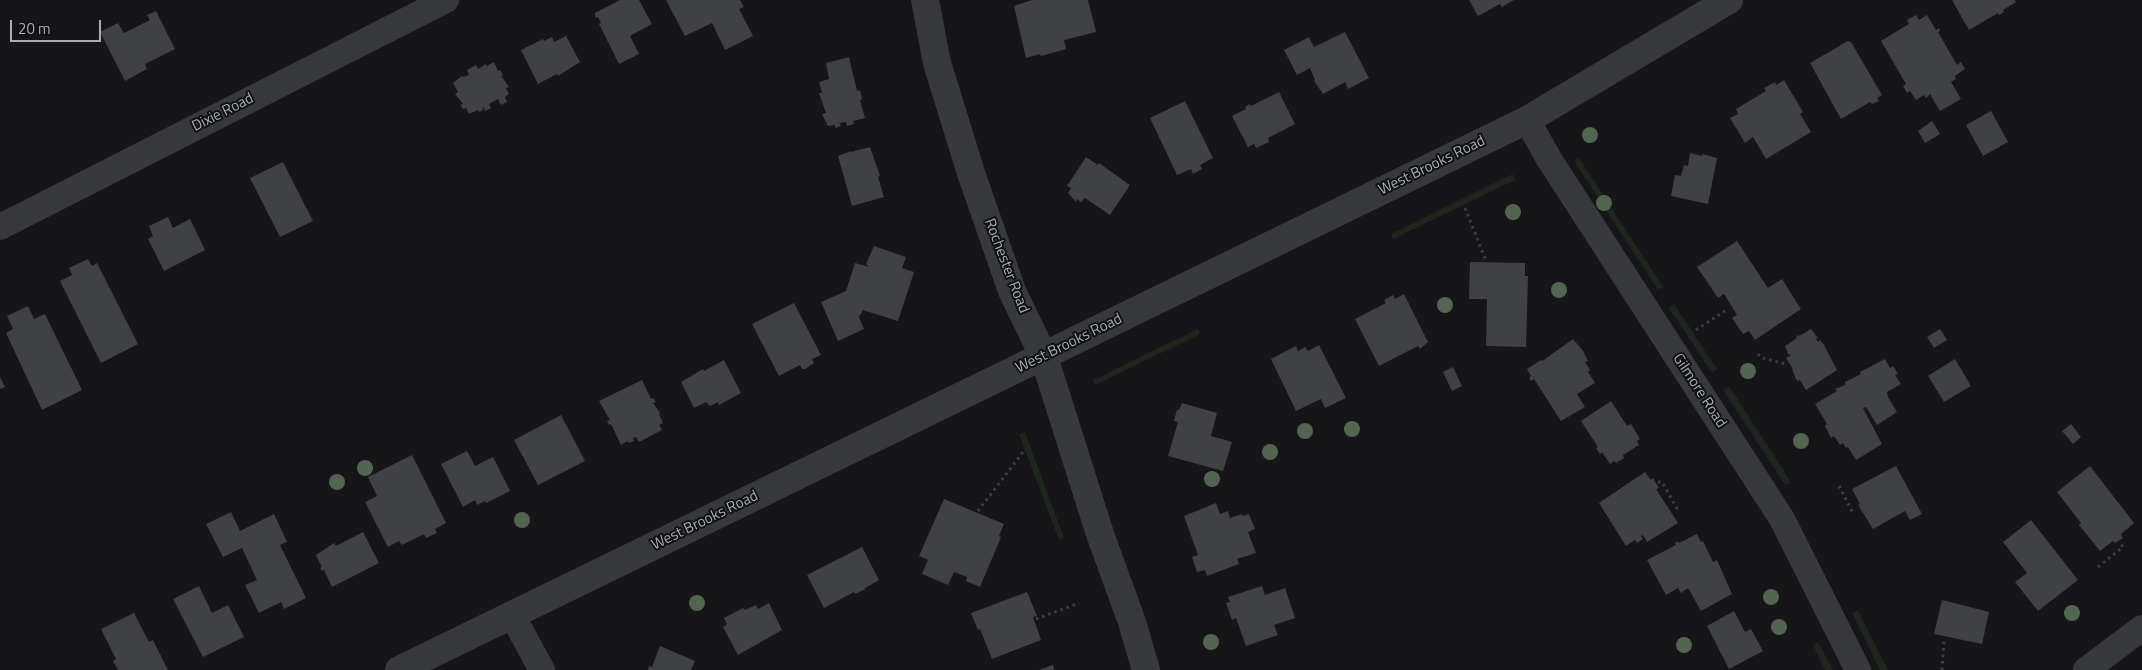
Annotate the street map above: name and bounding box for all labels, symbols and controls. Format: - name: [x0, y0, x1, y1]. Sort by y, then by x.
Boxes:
- scale bar: [12, 10, 104, 42]
- text: 20 m: [18, 17, 51, 40]
- street label: Dixie Road: [189, 90, 257, 136]
- street label: West Brooks Road: [1376, 132, 1488, 200]
- street label: Rochester Road: [980, 216, 1032, 316]
- street label: West Brooks Road: [1013, 310, 1125, 378]
- street label: Gilmore Road: [1668, 351, 1730, 431]
- street label: West Brooks Road: [649, 487, 761, 555]

